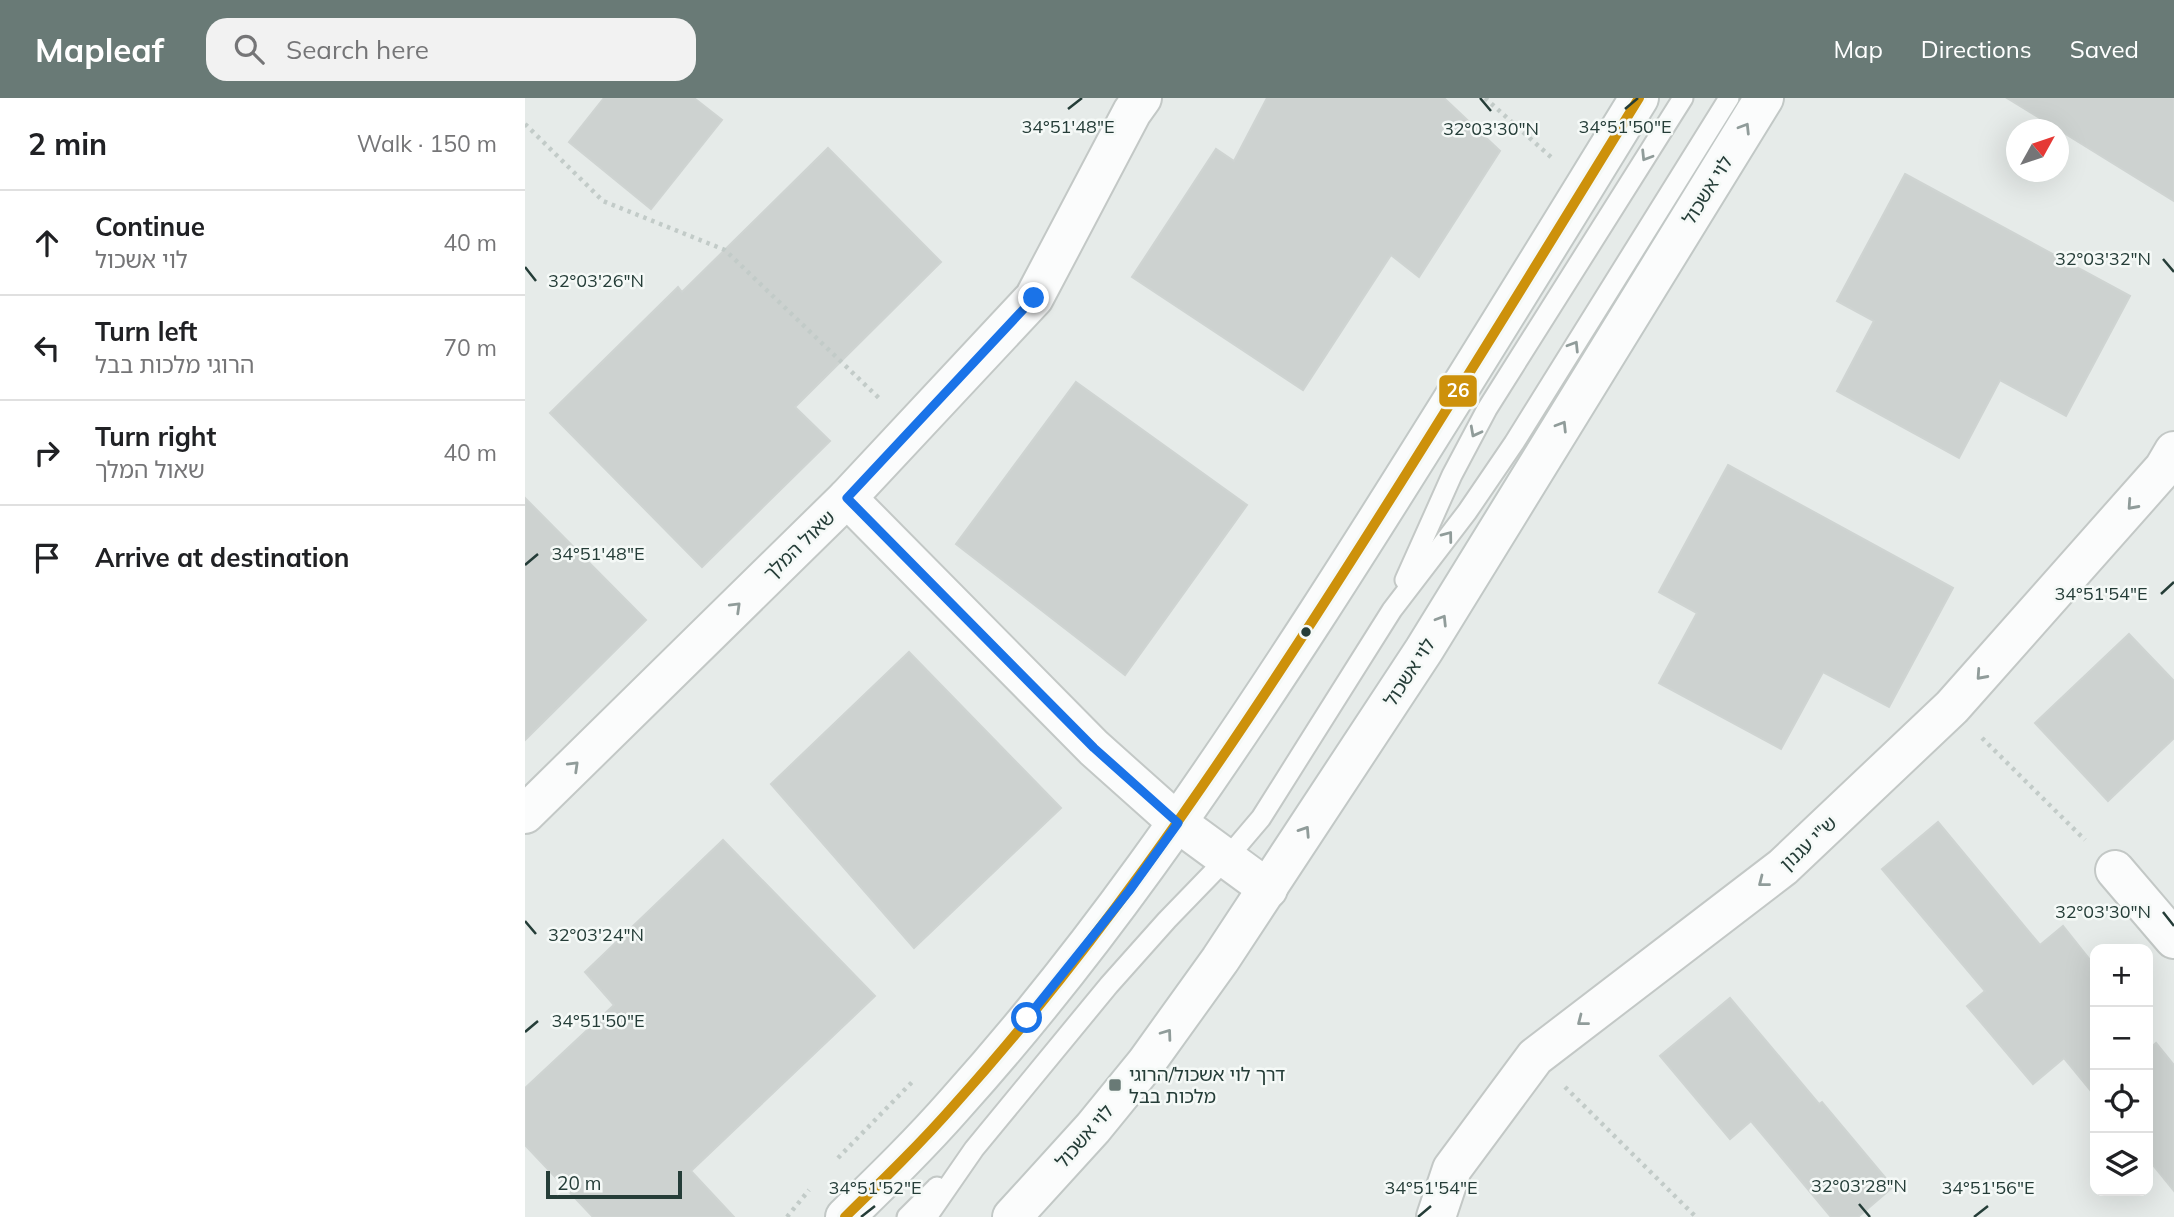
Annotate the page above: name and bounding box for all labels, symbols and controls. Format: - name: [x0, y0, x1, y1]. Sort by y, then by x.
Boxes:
- search box: [206, 18, 696, 81]
- text: Mapleaf: [35, 29, 164, 70]
- icon: search: [230, 30, 268, 68]
- text: Search here: [286, 33, 429, 66]
- text: Map: [1833, 34, 1883, 64]
- text: Directions: [1921, 34, 2032, 64]
- text: Saved: [2070, 34, 2139, 64]
- text: 34°51'48"E: [1021, 115, 1115, 138]
- text: 34°51'50"E: [1578, 115, 1672, 138]
- text: 32°03'30"N: [1443, 117, 1539, 140]
- north arrow: [2006, 119, 2069, 182]
- one-way arrow: [1737, 123, 1750, 136]
- text: 2 min: [28, 125, 107, 163]
- text: Walk · 150 m: [357, 129, 497, 158]
- one-way arrow: [1642, 148, 1655, 161]
- street label: לוי אשכול: [1677, 151, 1738, 229]
- text: Continue: [95, 210, 205, 243]
- icon: ahead: [28, 224, 66, 262]
- text: 40 m: [443, 228, 497, 257]
- text: לוי אשכול: [95, 245, 188, 274]
- text: 32°03'32"N: [2055, 247, 2151, 270]
- text: 32°03'26"N: [548, 269, 644, 292]
- route end: [1018, 282, 1049, 313]
- text: Turn left: [95, 315, 197, 348]
- icon: left: [28, 329, 66, 367]
- text: 70 m: [443, 333, 497, 362]
- one-way arrow: [1566, 341, 1579, 354]
- text: הרוגי מלכות בבל: [95, 350, 254, 379]
- line badge: 26: [1438, 374, 1478, 408]
- text: 26: [1447, 378, 1469, 402]
- text: Turn right: [95, 420, 216, 453]
- one-way arrow: [1553, 421, 1566, 434]
- one-way arrow: [1469, 425, 1483, 438]
- icon: right: [28, 434, 66, 472]
- text: 40 m: [443, 438, 497, 467]
- text: שאול המלך: [95, 455, 205, 484]
- one-way arrow: [2127, 496, 2140, 509]
- street label: שאול המלך: [758, 505, 840, 585]
- one-way arrow: [1440, 531, 1453, 544]
- icon: arrive: [28, 539, 66, 577]
- text: Arrive at destination: [95, 541, 350, 574]
- text: 34°51'48"E: [551, 542, 645, 565]
- text: 34°51'54"E: [2054, 582, 2148, 605]
- one-way arrow: [728, 602, 741, 615]
- one-way arrow: [1434, 615, 1447, 628]
- unlabelled marker: [1299, 625, 1313, 639]
- street label: לוי אשכול: [1378, 633, 1440, 711]
- one-way arrow: [1977, 667, 1989, 680]
- one-way arrow: [565, 762, 578, 775]
- street label: ש"י עגנון: [1774, 811, 1842, 875]
- one-way arrow: [1297, 826, 1310, 839]
- one-way arrow: [1758, 874, 1771, 887]
- text: 32°03'30"N: [2055, 900, 2151, 923]
- text: 32°03'24"N: [548, 923, 644, 946]
- map controls: [2090, 944, 2153, 1196]
- button: +: [2090, 944, 2153, 1007]
- route start: [1011, 1002, 1042, 1033]
- button: −: [2090, 1007, 2153, 1070]
- text: 34°51'50"E: [551, 1009, 645, 1032]
- one-way arrow: [1578, 1012, 1590, 1025]
- one-way arrow: [1159, 1029, 1171, 1042]
- place label: דרך לוי אשכול/הרוגי מלכות בבל: [1129, 1062, 1285, 1108]
- button: locate: [2090, 1070, 2153, 1133]
- marker: דרך לוי אשכול/הרוגי מלכות בבל: [1107, 1077, 1123, 1093]
- street label: לוי אשכול: [1050, 1099, 1118, 1173]
- button: layers: [2090, 1133, 2153, 1196]
- scale bar: [546, 1168, 683, 1200]
- text: 20 m: [557, 1171, 601, 1195]
- text: 32°03'28"N: [1811, 1174, 1907, 1197]
- text: 34°51'52"E: [828, 1176, 922, 1199]
- text: 34°51'54"E: [1384, 1176, 1478, 1199]
- text: 34°51'56"E: [1941, 1176, 2035, 1199]

